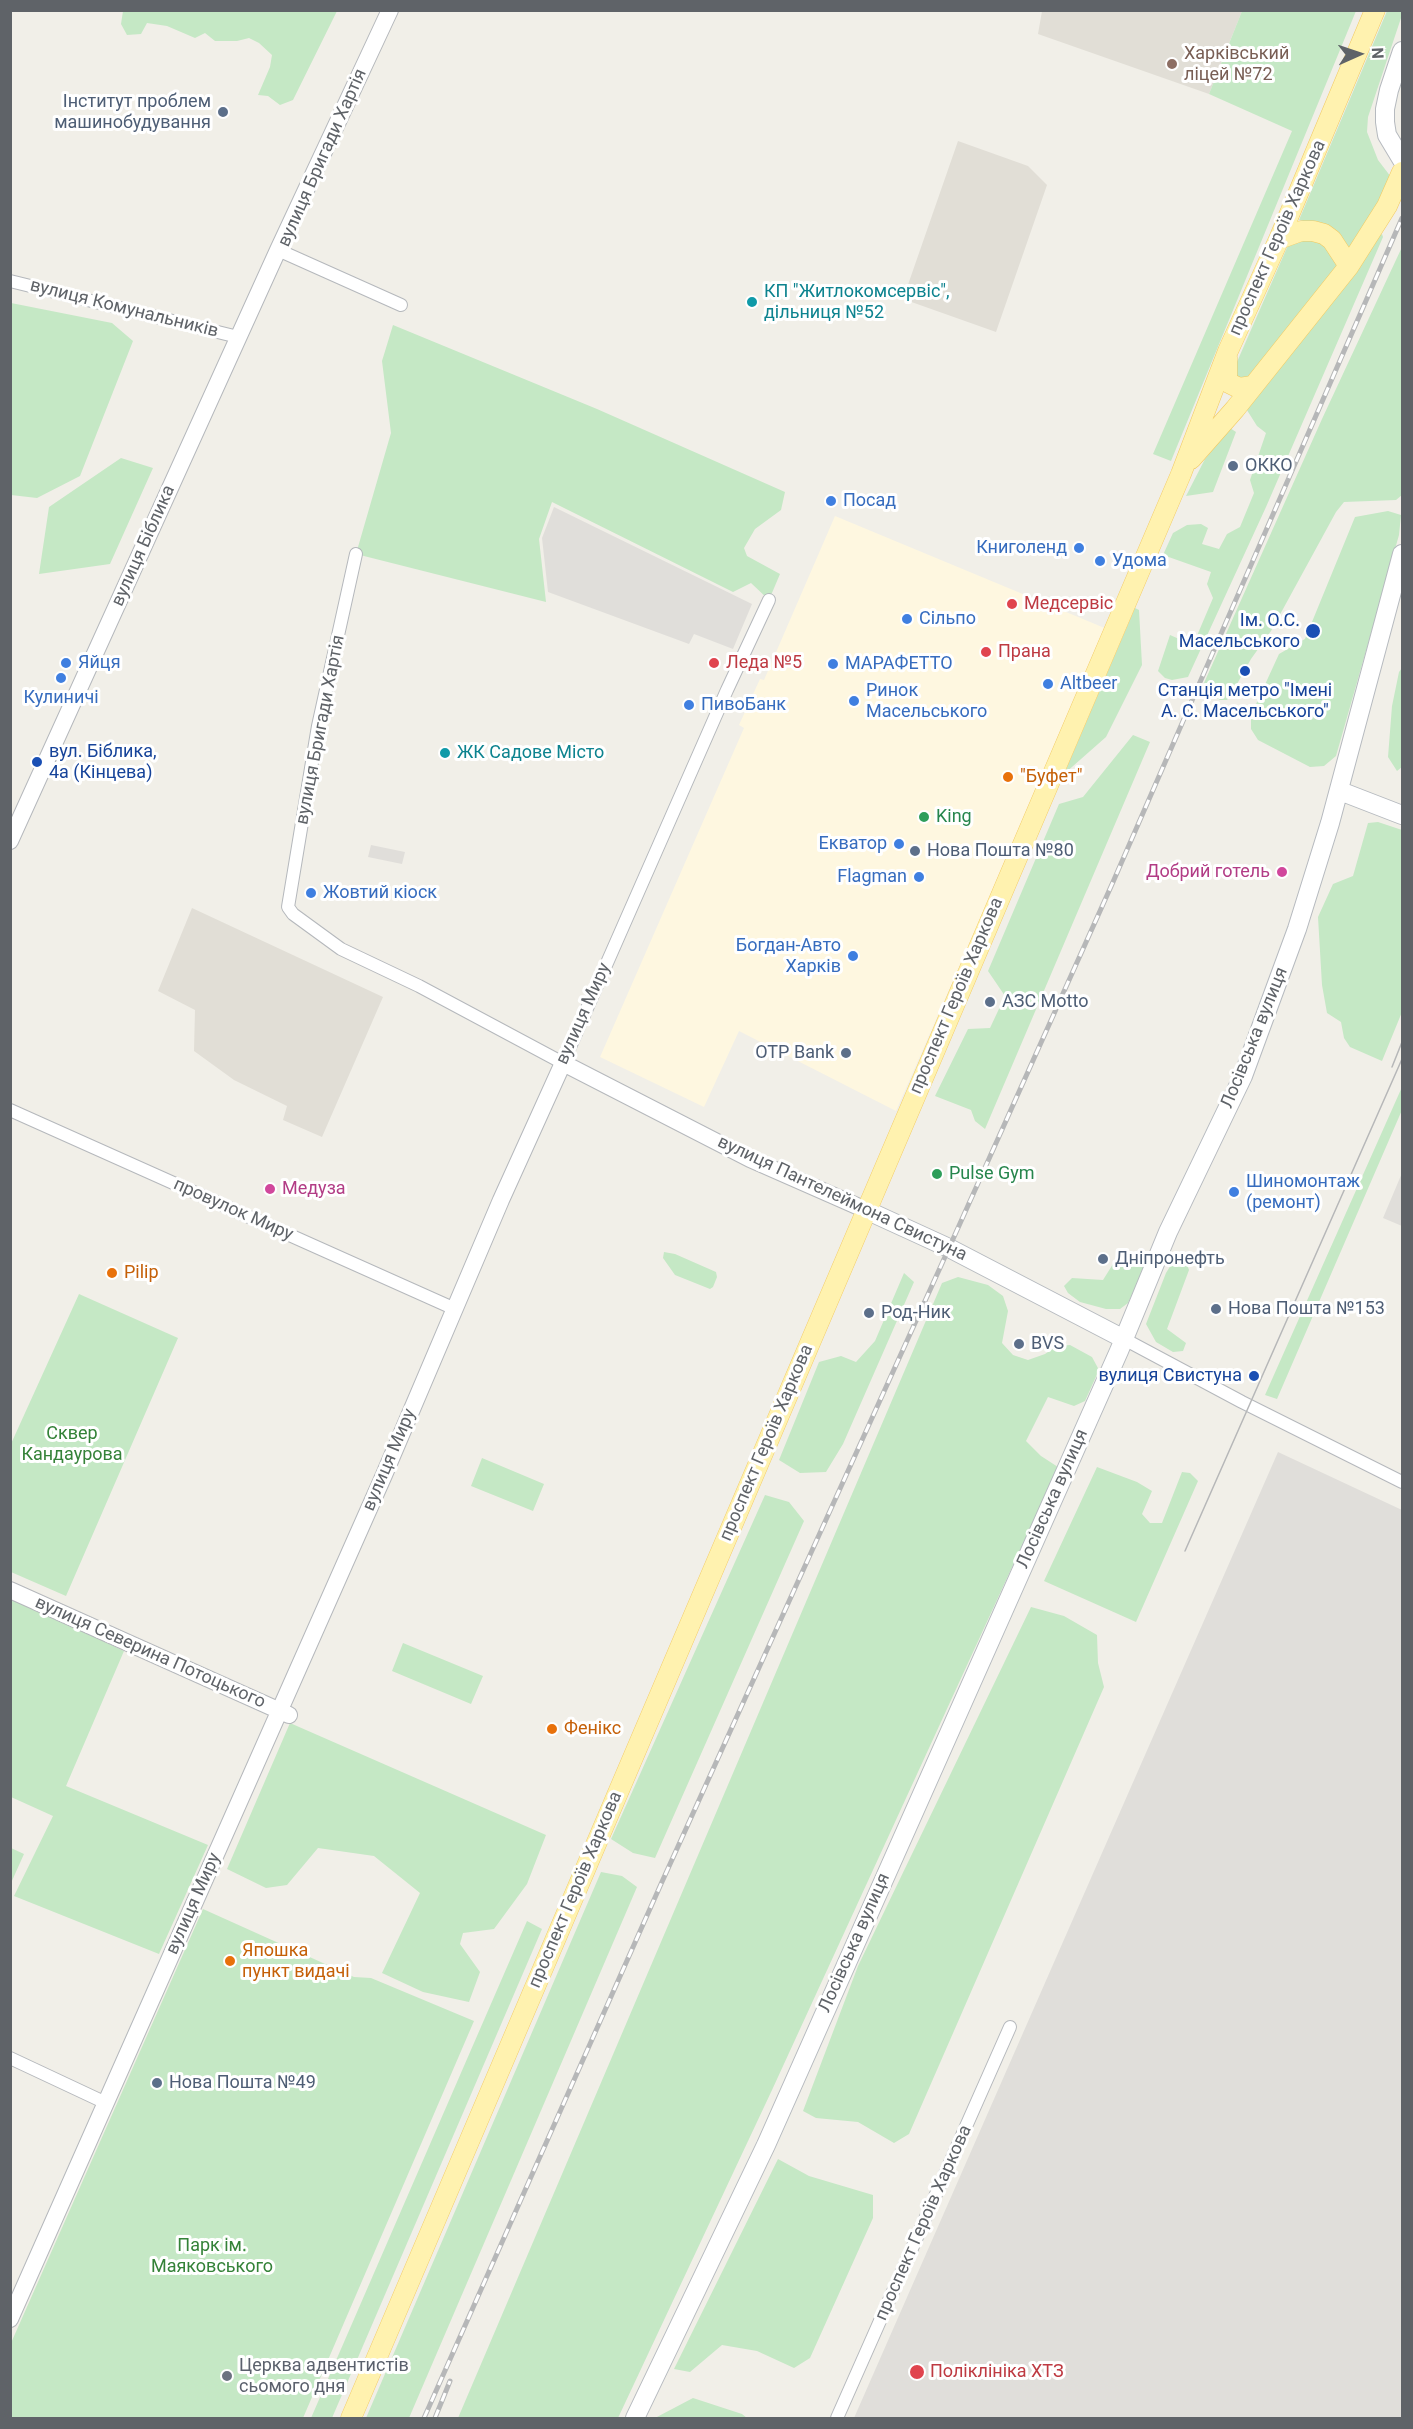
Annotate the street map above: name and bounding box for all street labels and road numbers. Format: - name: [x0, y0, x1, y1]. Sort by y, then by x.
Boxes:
- street label: вулиця Бригади Хартія: [274, 66, 372, 250]
- street label: проспект Героїв Харкова: [1225, 137, 1331, 339]
- street label: вулиця Комунальників: [28, 275, 220, 343]
- street label: вулиця Біблика: [108, 482, 180, 610]
- street label: вулиця Бригади Хартія: [292, 633, 350, 827]
- street label: проспект Героїв Харкова: [906, 894, 1008, 1098]
- street label: вулиця Миру: [552, 960, 616, 1068]
- street label: Лосівська вулиця: [1217, 964, 1293, 1112]
- street label: вулиця Пантелеймона Свистуна: [714, 1132, 970, 1266]
- street label: провулок Миру: [170, 1174, 296, 1246]
- street label: проспект Героїв Харкова: [716, 1341, 818, 1545]
- street label: вулиця Миру: [359, 1406, 421, 1514]
- street label: Лосівська вулиця: [1013, 1426, 1093, 1572]
- street label: вулиця Северина Потоцького: [31, 1592, 269, 1714]
- street label: проспект Героїв Харкова: [525, 1788, 627, 1992]
- street label: вулиця Миру: [162, 1850, 226, 1958]
- street label: Лосівська вулиця: [815, 1870, 895, 2016]
- street label: проспект Героїв Харкова: [871, 2122, 977, 2324]

